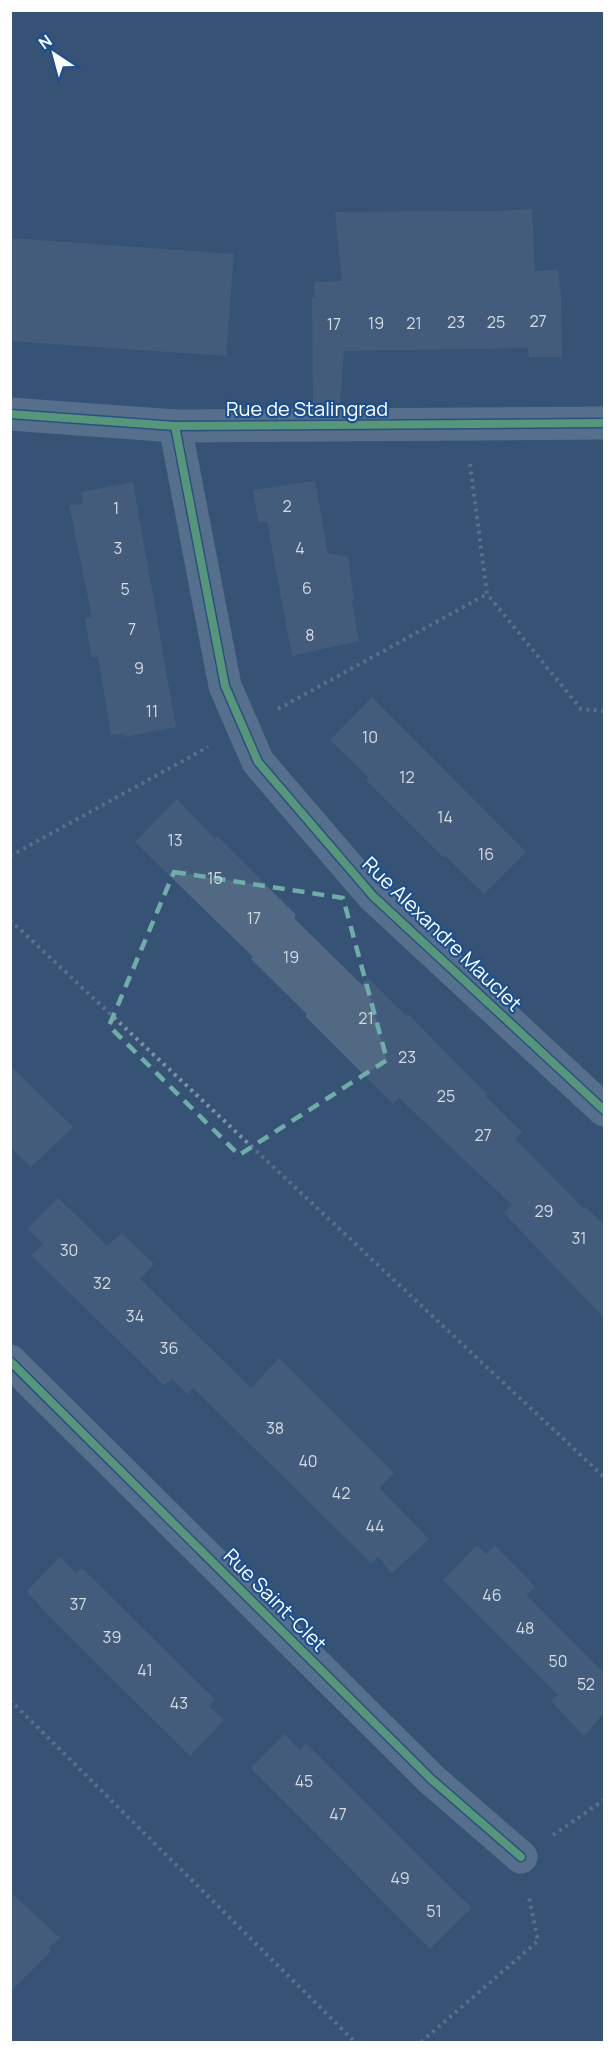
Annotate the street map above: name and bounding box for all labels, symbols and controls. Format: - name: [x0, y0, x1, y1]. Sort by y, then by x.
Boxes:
- north arrow: [24, 24, 84, 84]
- text: N: [34, 30, 56, 54]
- house number: 27: [529, 310, 547, 332]
- house number: 23: [447, 311, 465, 333]
- house number: 25: [487, 311, 505, 333]
- house number: 19: [368, 312, 384, 334]
- house number: 21: [406, 312, 422, 334]
- house number: 17: [327, 313, 341, 335]
- street label: Rue de Stalingrad: [226, 395, 388, 422]
- house number: 2: [282, 495, 292, 517]
- house number: 1: [113, 497, 119, 519]
- house number: 3: [114, 537, 122, 559]
- house number: 4: [295, 537, 305, 559]
- house number: 6: [302, 577, 312, 599]
- house number: 5: [120, 578, 130, 600]
- house number: 7: [128, 618, 136, 640]
- house number: 8: [305, 624, 315, 646]
- house number: 9: [134, 657, 144, 679]
- house number: 11: [146, 700, 158, 722]
- house number: 10: [362, 726, 378, 748]
- house number: 12: [399, 766, 415, 788]
- house number: 14: [437, 806, 453, 828]
- house number: 13: [167, 829, 183, 851]
- house number: 16: [478, 843, 494, 865]
- street label: Rue Alexandre Mauclet: [357, 851, 528, 1017]
- house number: 15: [207, 867, 223, 889]
- house number: 17: [247, 907, 261, 929]
- house number: 19: [283, 946, 299, 968]
- house number: 21: [358, 1007, 374, 1029]
- house number: 23: [398, 1046, 416, 1068]
- house number: 25: [437, 1085, 455, 1107]
- house number: 27: [474, 1124, 492, 1146]
- house number: 29: [534, 1200, 554, 1222]
- house number: 31: [571, 1227, 587, 1249]
- house number: 30: [60, 1239, 78, 1261]
- house number: 32: [93, 1272, 111, 1294]
- house number: 34: [126, 1305, 144, 1327]
- house number: 36: [160, 1337, 178, 1359]
- house number: 38: [266, 1417, 284, 1439]
- house number: 40: [298, 1450, 318, 1472]
- house number: 42: [332, 1482, 350, 1504]
- house number: 44: [365, 1515, 385, 1537]
- street label: Rue Saint-Clet: [218, 1542, 333, 1657]
- house number: 46: [482, 1584, 502, 1606]
- house number: 37: [70, 1593, 86, 1615]
- house number: 48: [516, 1617, 534, 1639]
- house number: 39: [103, 1626, 121, 1648]
- house number: 50: [549, 1650, 568, 1672]
- house number: 41: [137, 1659, 153, 1681]
- house number: 52: [577, 1673, 595, 1695]
- house number: 43: [170, 1692, 188, 1714]
- house number: 45: [295, 1770, 313, 1792]
- house number: 47: [329, 1803, 347, 1825]
- house number: 49: [390, 1867, 410, 1889]
- house number: 51: [426, 1900, 442, 1922]

